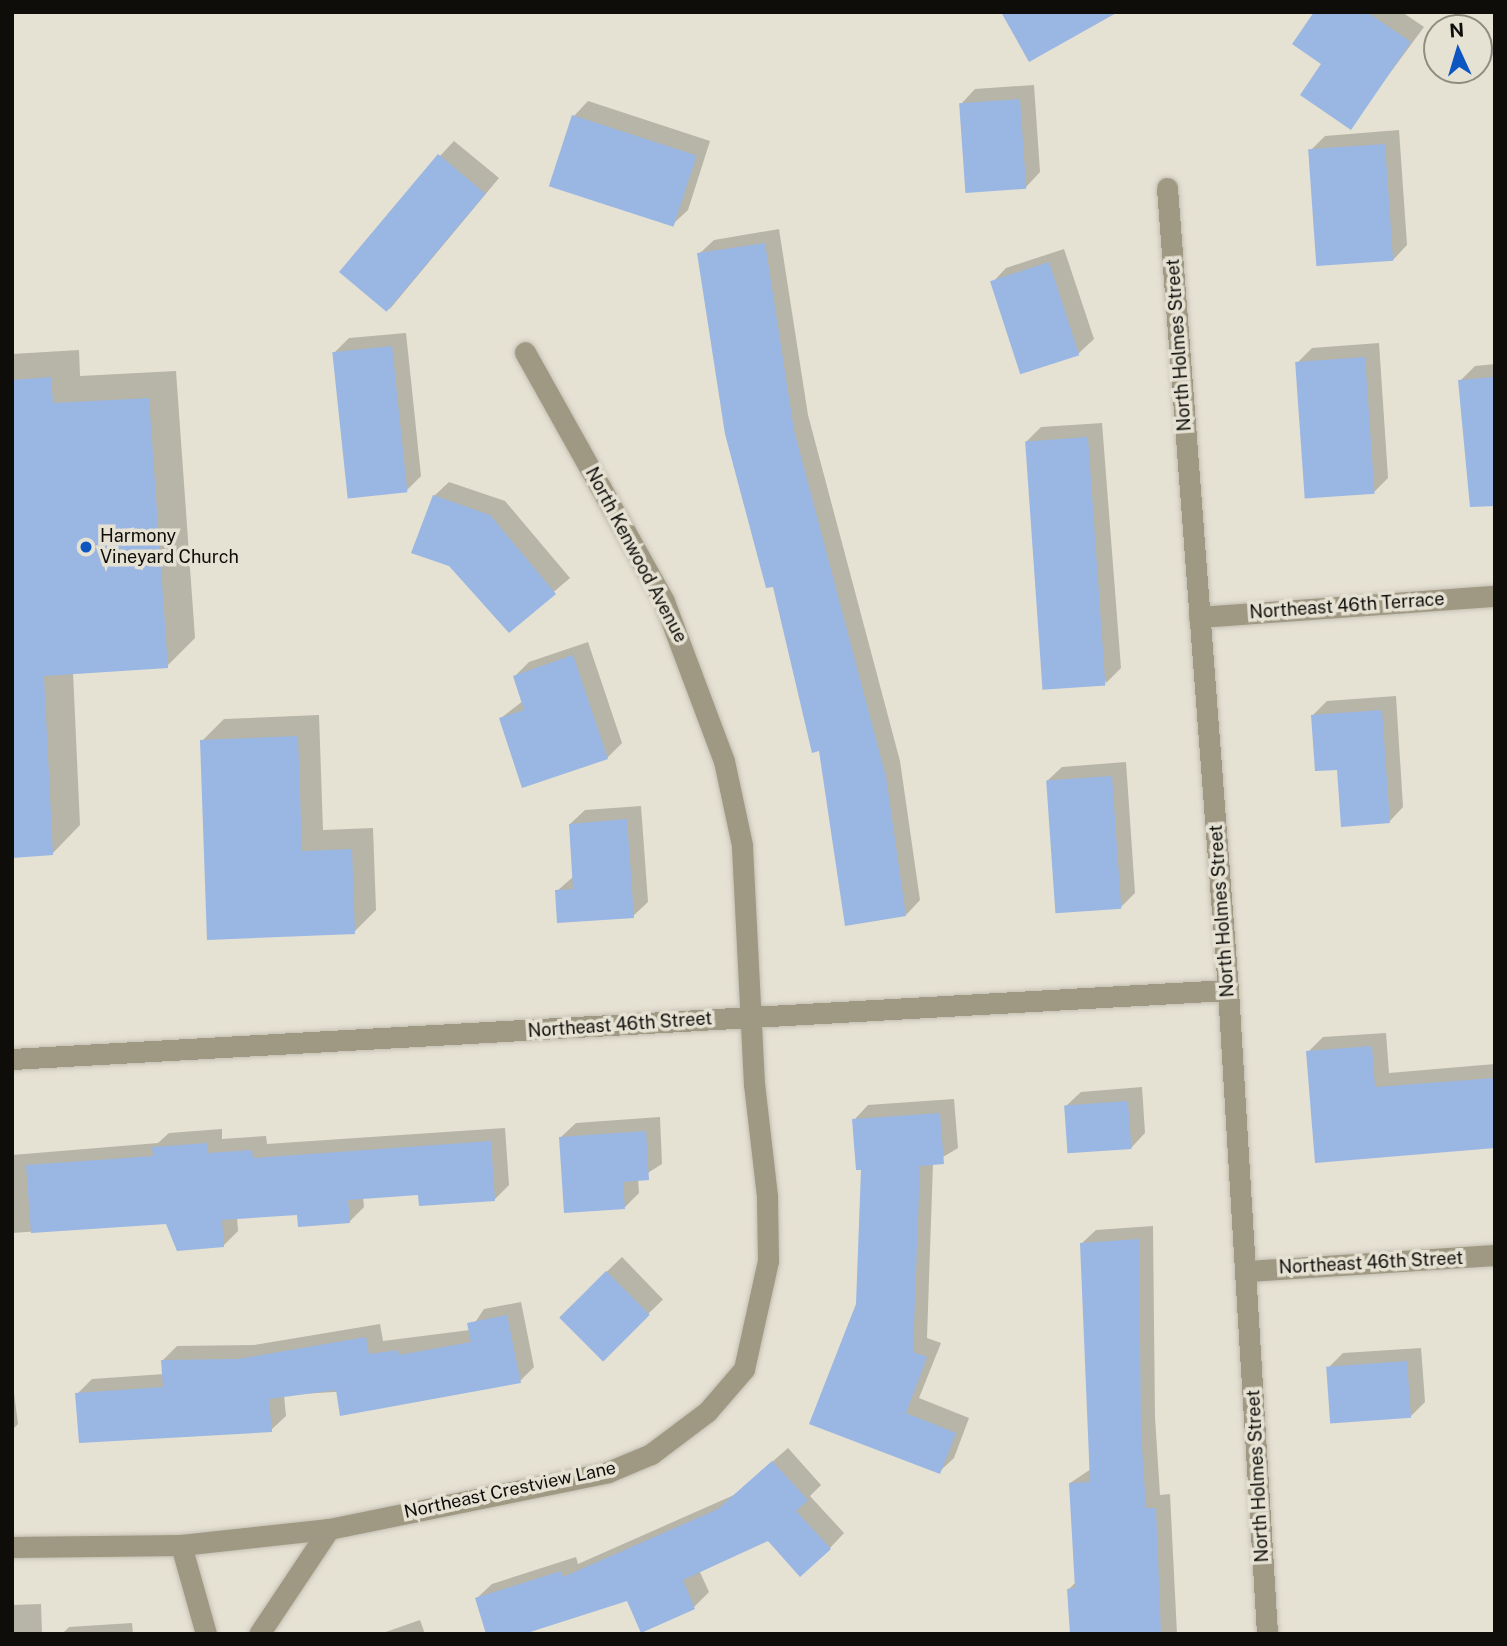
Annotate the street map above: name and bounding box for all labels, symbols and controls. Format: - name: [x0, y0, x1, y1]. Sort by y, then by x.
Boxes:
- north arrow: [1423, 14, 1493, 84]
- text: N: [1448, 19, 1465, 42]
- street label: North Holmes Street: [1162, 258, 1196, 432]
- street label: North Kenwood Avenue: [581, 464, 691, 646]
- place label: Harmony Vineyard Church: [100, 526, 239, 568]
- marker: Harmony Vineyard Church: [78, 539, 94, 555]
- street label: Northeast 46th Terrace: [1249, 588, 1445, 624]
- street label: North Holmes Street: [1205, 824, 1239, 998]
- street label: Northeast 46th Street: [527, 1008, 713, 1042]
- street label: Northeast 46th Street: [1278, 1247, 1464, 1279]
- street label: North Holmes Street: [1243, 1389, 1273, 1563]
- street label: Northeast Crestview Lane: [402, 1457, 618, 1523]

